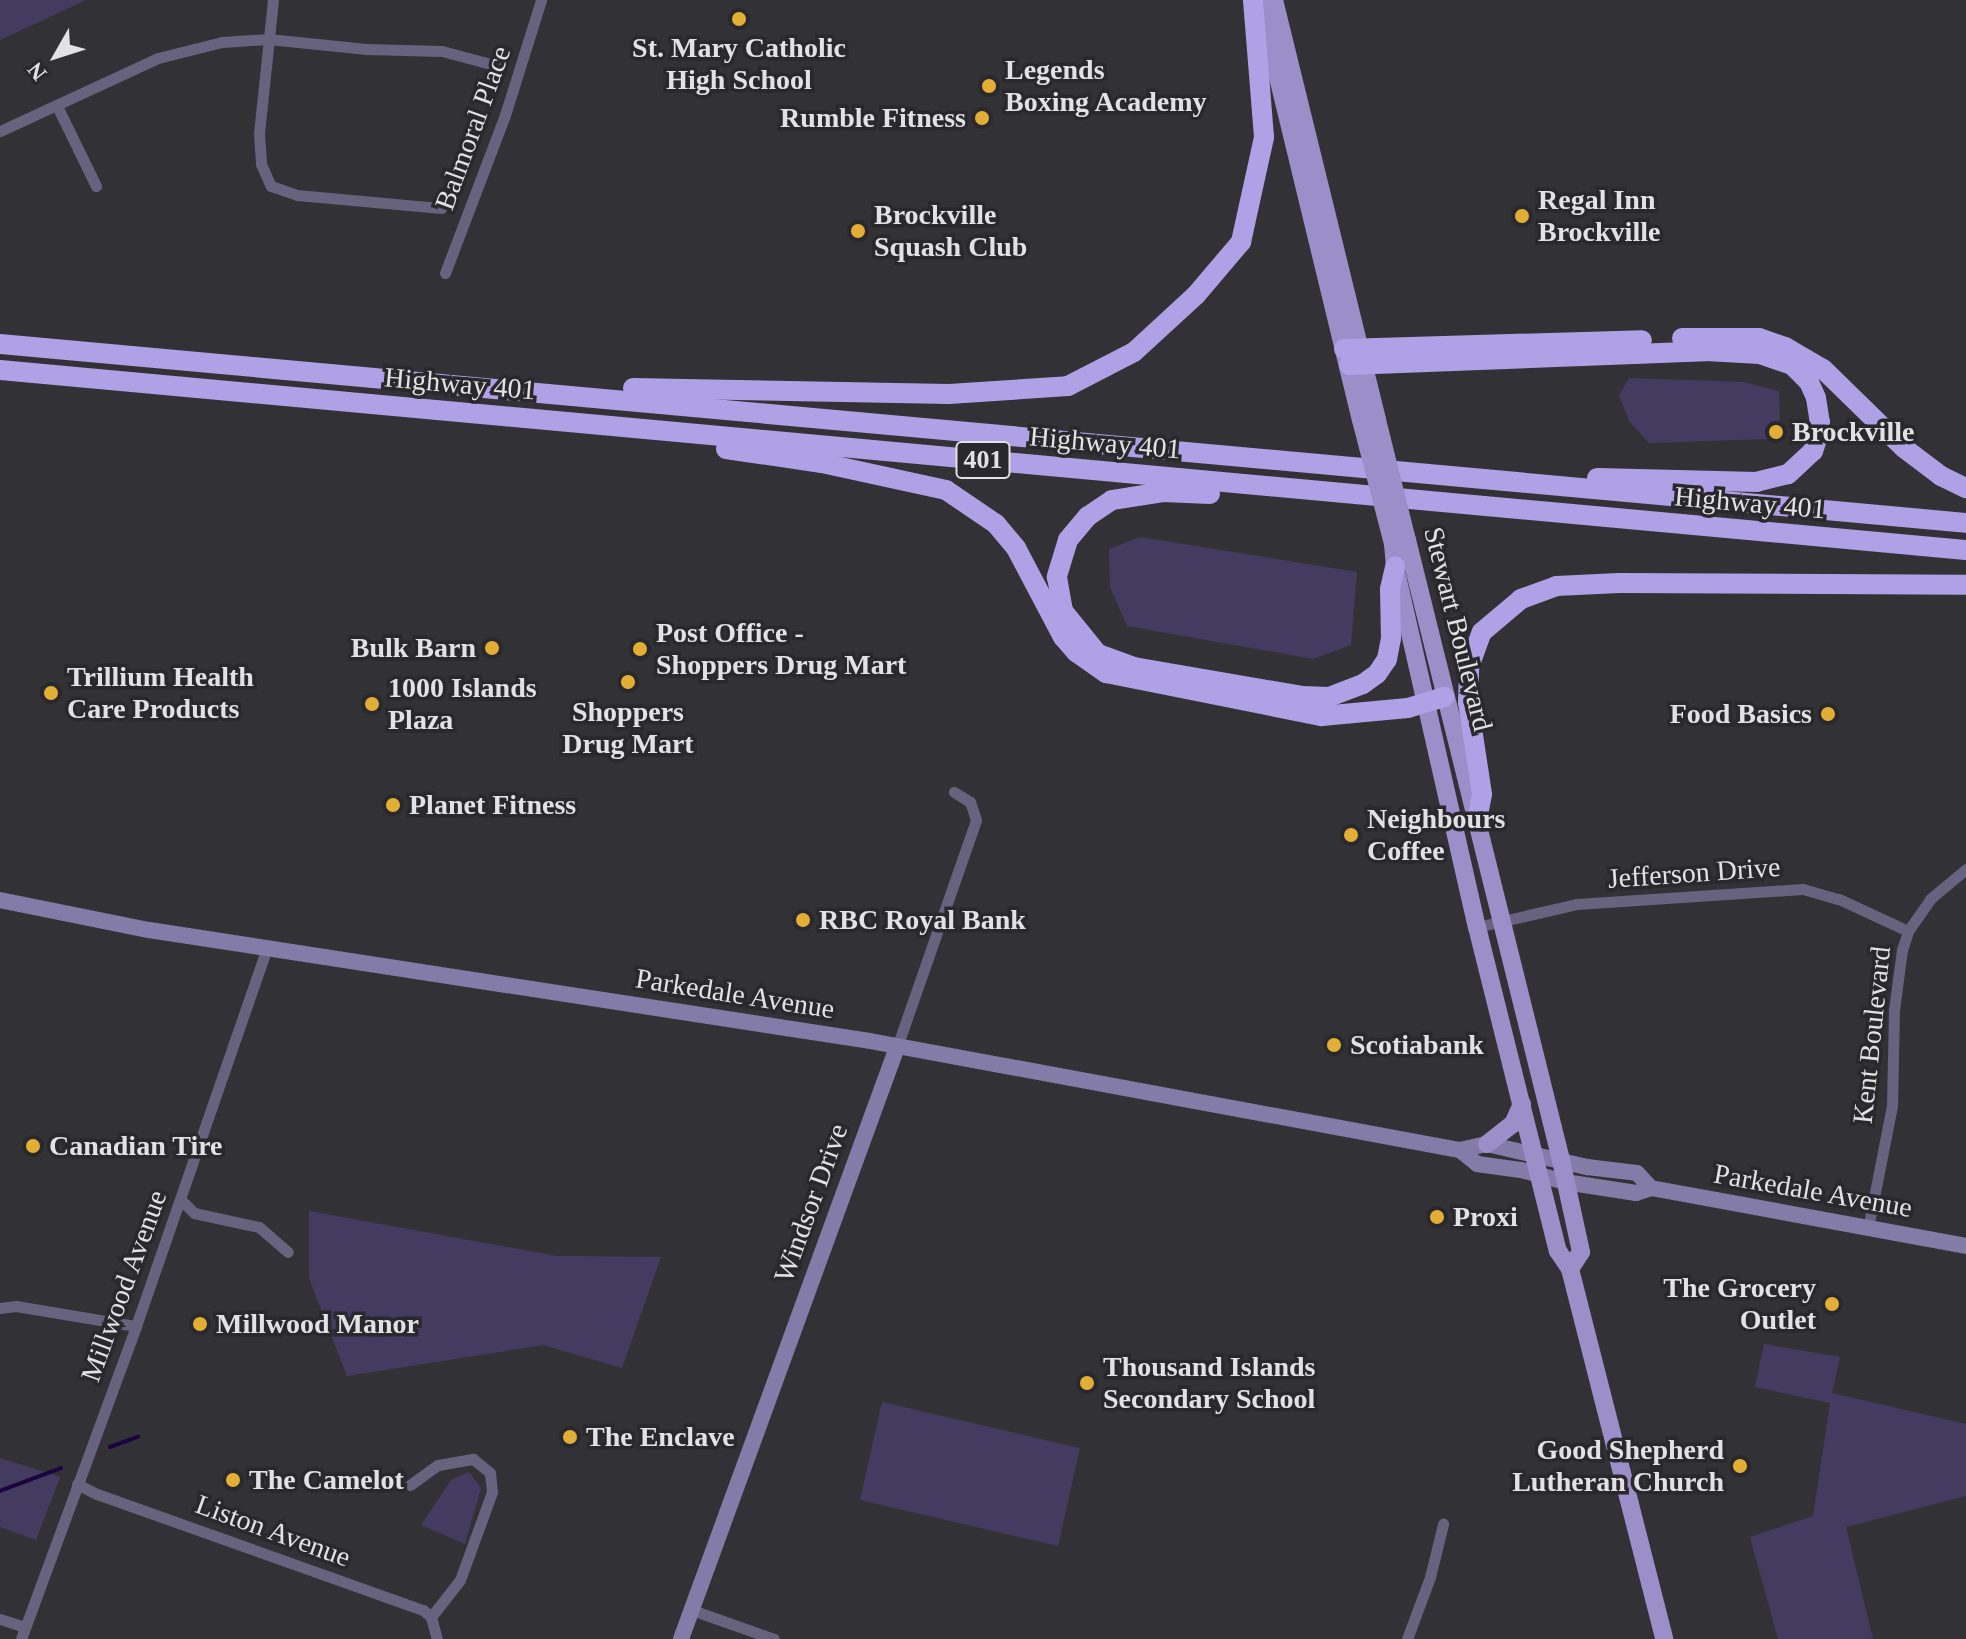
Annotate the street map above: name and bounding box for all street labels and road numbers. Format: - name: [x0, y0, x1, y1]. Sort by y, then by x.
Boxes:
- street label: Balmoral Place: [428, 42, 518, 214]
- street label: Highway 401: [383, 361, 537, 407]
- street label: Highway 401: [1028, 420, 1182, 466]
- road number: 401: [955, 438, 1011, 482]
- street label: Highway 401: [1673, 480, 1827, 526]
- street label: Stewart Boulevard: [1416, 523, 1500, 735]
- street label: Jefferson Drive: [1607, 850, 1781, 896]
- street label: Kent Boulevard: [1846, 945, 1898, 1125]
- street label: Parkedale Avenue: [632, 962, 838, 1026]
- street label: Windsor Drive: [767, 1119, 855, 1287]
- street label: Parkedale Avenue: [1710, 1157, 1916, 1225]
- street label: Millwood Avenue: [74, 1185, 174, 1387]
- street label: Liston Avenue: [190, 1487, 356, 1575]

